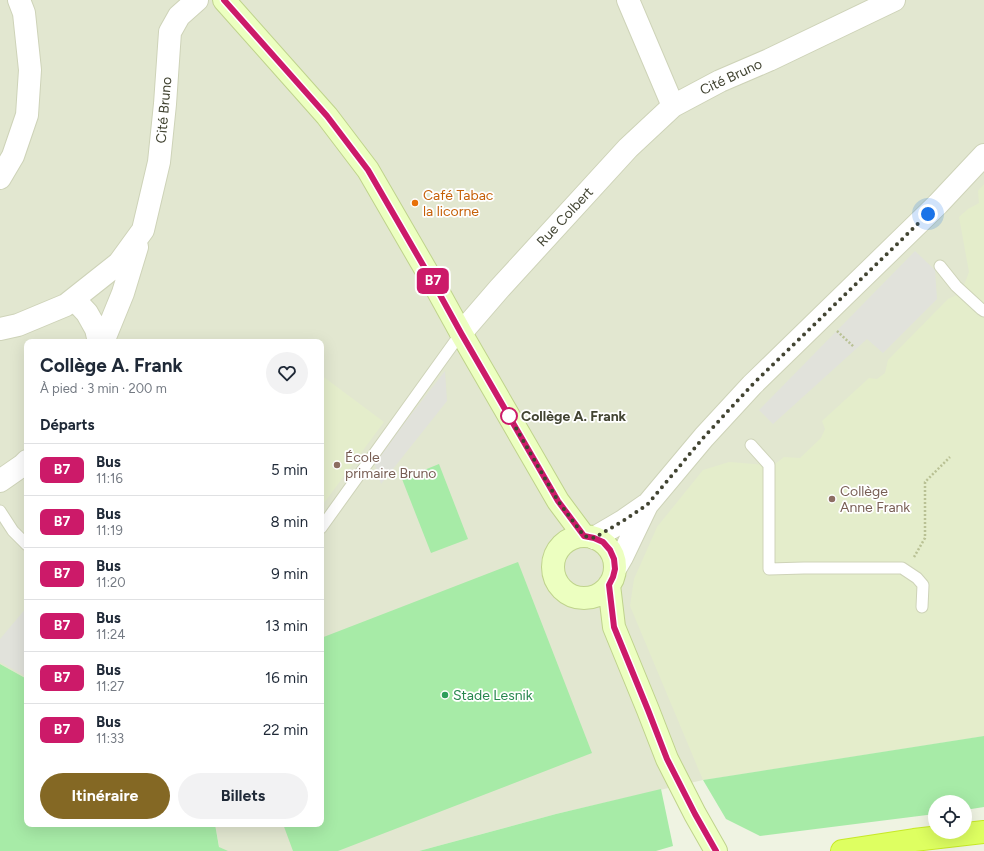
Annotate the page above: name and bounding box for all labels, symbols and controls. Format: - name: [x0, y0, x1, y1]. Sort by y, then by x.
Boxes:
- street label: Cité Bruno: [697, 55, 765, 99]
- street label: Cité Bruno: [153, 76, 175, 144]
- street label: Rue Colbert: [533, 184, 597, 250]
- place label: Café Tabac la licorne: [423, 187, 494, 220]
- marker: Café Tabac la licorne: [410, 198, 420, 208]
- your location: [918, 204, 938, 224]
- line badge: B7: [415, 268, 451, 294]
- text: B7: [425, 272, 441, 289]
- button: heart: [266, 352, 308, 394]
- text: Collège A. Frank: [40, 354, 183, 377]
- text: À pied · 3 min · 200 m: [40, 381, 167, 396]
- marker: Collège A. Frank: [500, 407, 518, 425]
- place label: Collège A. Frank: [521, 408, 627, 425]
- text: Départs: [40, 416, 95, 434]
- place label: École primaire Bruno: [345, 449, 436, 482]
- text: Bus: [96, 453, 121, 471]
- marker: École primaire Bruno: [332, 460, 342, 470]
- text: B7: [54, 461, 70, 478]
- text: 5 min: [271, 461, 308, 479]
- text: 11:16: [96, 471, 123, 486]
- place label: Collège Anne Frank: [840, 483, 910, 516]
- marker: Collège Anne Frank: [827, 494, 837, 504]
- text: Bus: [96, 505, 121, 523]
- text: B7: [54, 513, 70, 530]
- text: 8 min: [270, 513, 308, 531]
- text: 11:19: [96, 523, 123, 538]
- text: Bus: [96, 557, 121, 575]
- text: B7: [54, 565, 70, 582]
- text: 9 min: [271, 565, 308, 583]
- text: 11:20: [96, 575, 126, 590]
- text: Bus: [96, 609, 121, 627]
- text: B7: [54, 617, 70, 634]
- text: 13 min: [265, 617, 308, 635]
- text: 11:24: [96, 627, 125, 642]
- text: Bus: [96, 661, 121, 679]
- text: B7: [54, 669, 70, 686]
- text: 16 min: [265, 669, 308, 687]
- text: 11:27: [96, 679, 124, 694]
- place label: Stade Lesnik: [453, 687, 533, 704]
- marker: Stade Lesnik: [440, 690, 450, 700]
- text: Bus: [96, 713, 121, 731]
- text: B7: [54, 721, 70, 738]
- text: 22 min: [263, 721, 308, 739]
- text: 11:33: [96, 731, 124, 746]
- button: Itinéraire: [40, 773, 170, 819]
- button: Billets: [178, 773, 308, 819]
- map controls: [928, 795, 972, 839]
- button: locate: [928, 795, 972, 839]

